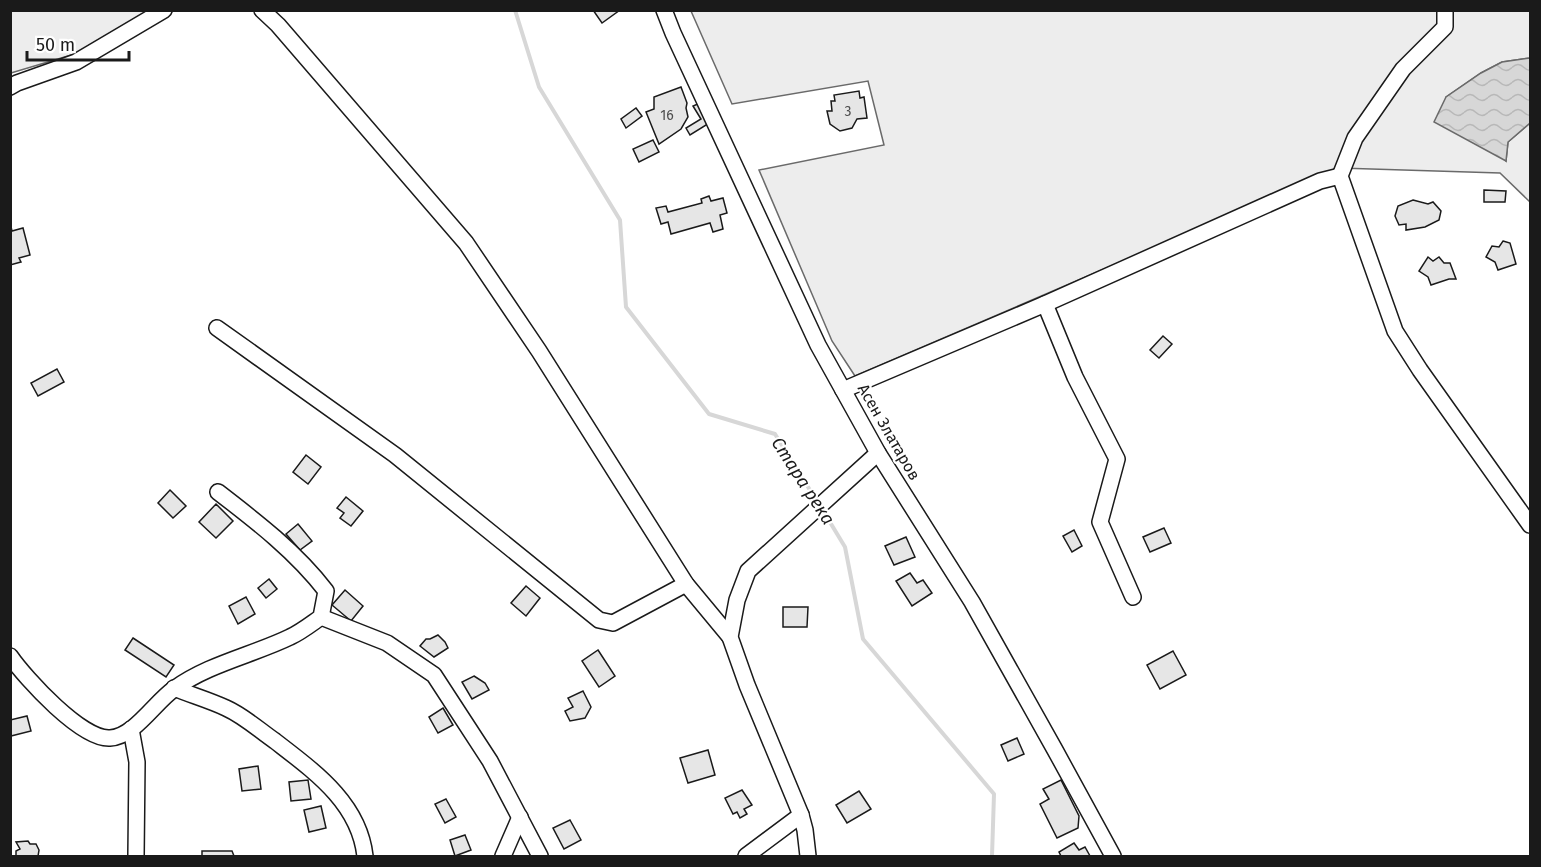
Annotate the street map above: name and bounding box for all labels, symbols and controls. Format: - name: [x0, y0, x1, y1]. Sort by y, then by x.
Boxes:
- scale bar: [27, 24, 129, 62]
- text: 50 m: [36, 34, 75, 56]
- house number: 3: [845, 103, 852, 120]
- house number: 16: [660, 107, 674, 124]
- street label: Асен Златаров: [854, 380, 924, 484]
- water label: Стара река: [767, 433, 839, 529]

